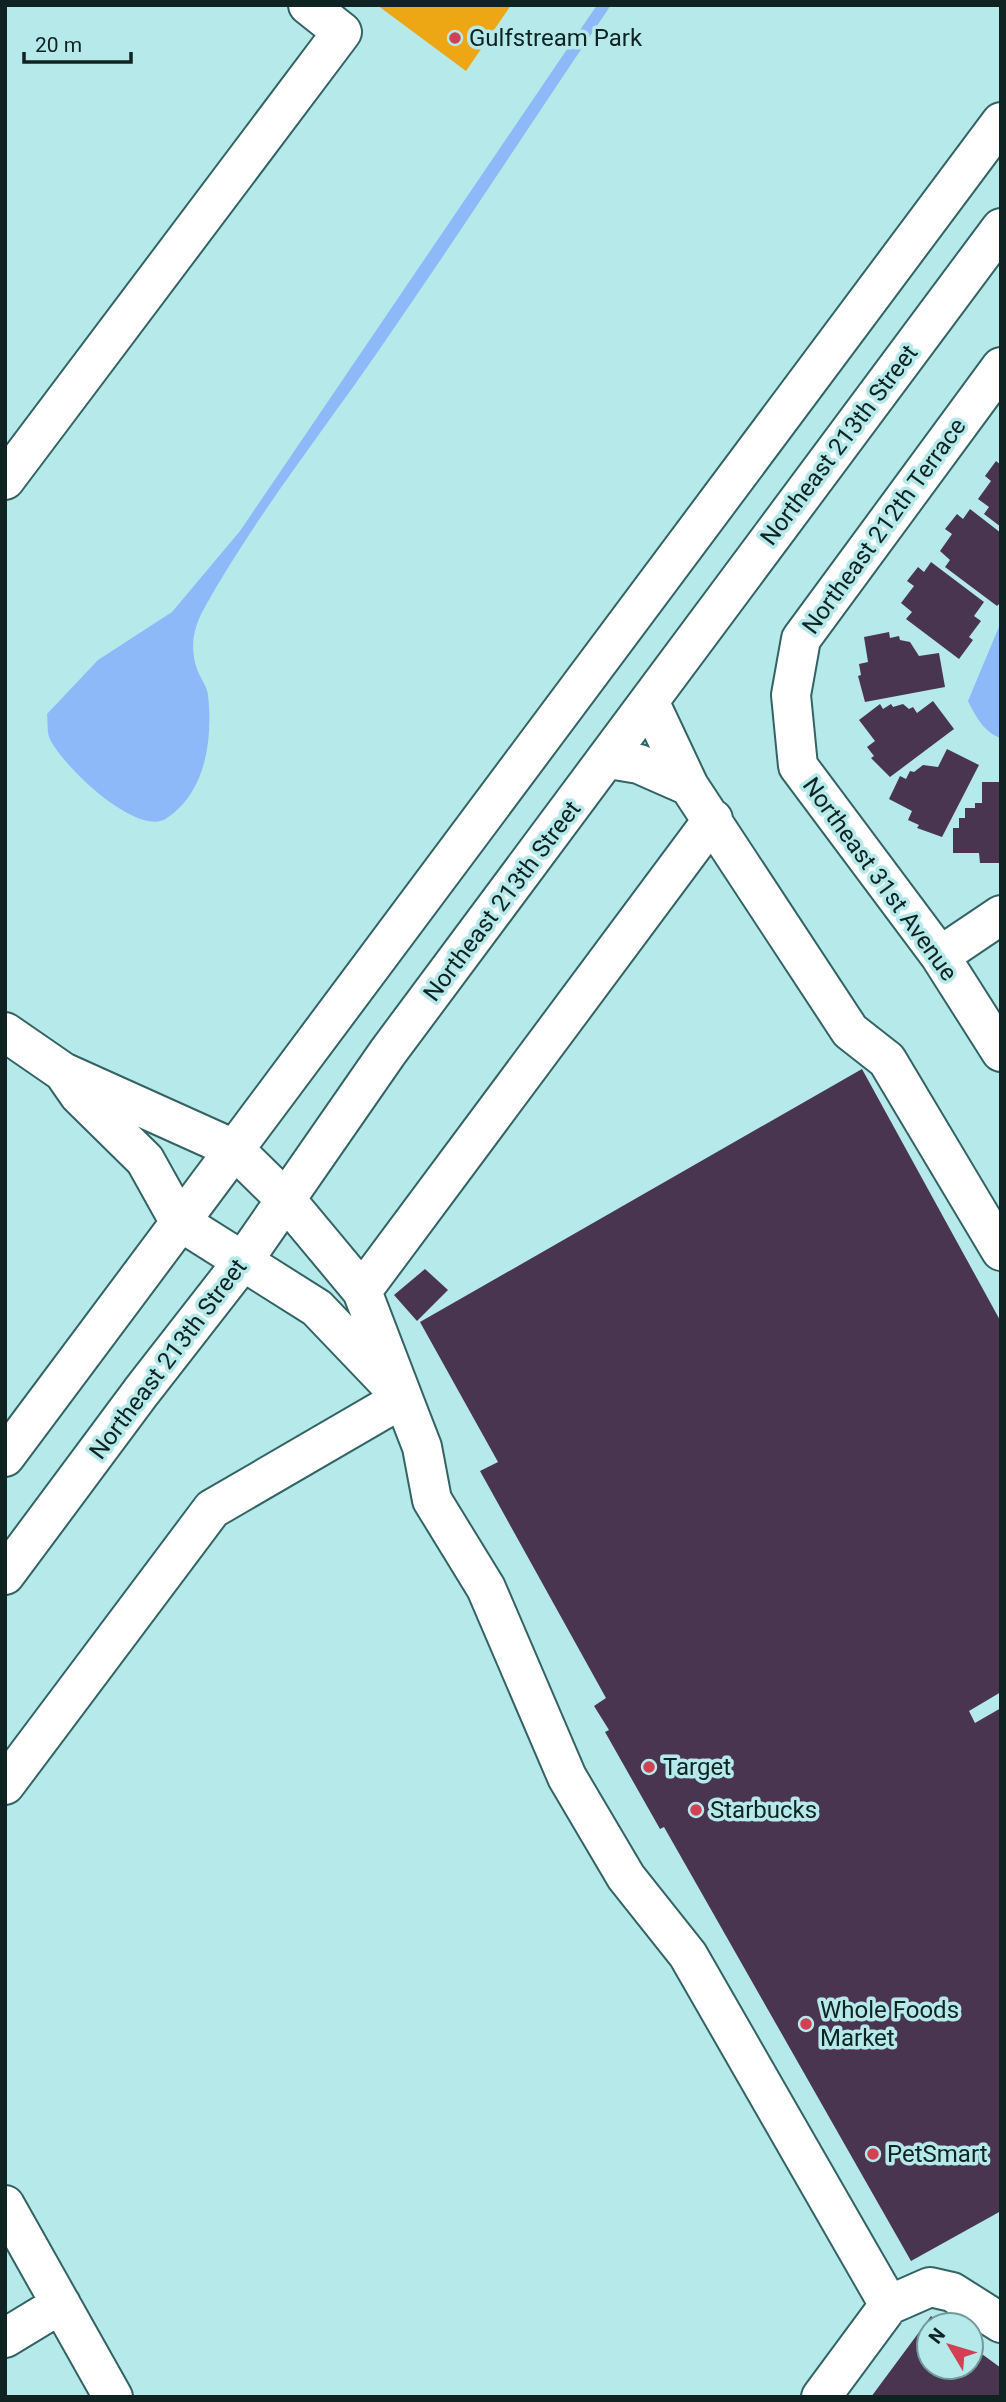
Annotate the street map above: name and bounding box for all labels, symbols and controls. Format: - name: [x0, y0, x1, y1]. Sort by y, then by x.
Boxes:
- scale bar: [24, 21, 131, 65]
- place label: Gulfstream Park: [469, 24, 643, 52]
- marker: Gulfstream Park: [447, 30, 463, 46]
- text: 20 m: [35, 33, 82, 57]
- street label: Northeast 213th Street: [755, 339, 924, 551]
- street label: Northeast 212th Terrace: [796, 413, 972, 639]
- street label: Northeast 31st Avenue: [797, 772, 963, 986]
- street label: Northeast 213th Street: [418, 795, 587, 1007]
- street label: Northeast 213th Street: [84, 1253, 253, 1465]
- place label: Target: [663, 1753, 731, 1781]
- marker: Target: [641, 1759, 657, 1775]
- place label: Starbucks: [710, 1796, 817, 1824]
- marker: Starbucks: [688, 1802, 704, 1818]
- place label: Whole Foods Market: [820, 1996, 959, 2052]
- marker: Whole Foods Market: [798, 2016, 814, 2032]
- place label: PetSmart: [887, 2140, 988, 2168]
- marker: PetSmart: [865, 2146, 881, 2162]
- north arrow: [915, 2311, 985, 2381]
- text: N: [924, 2323, 950, 2348]

